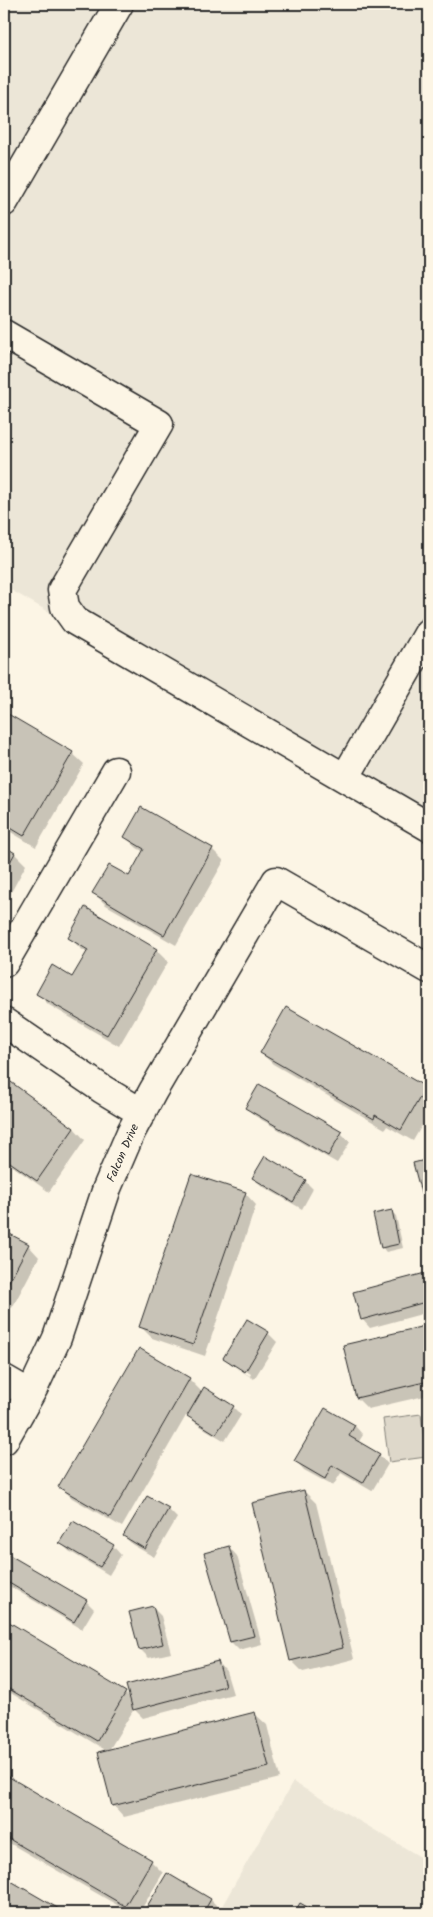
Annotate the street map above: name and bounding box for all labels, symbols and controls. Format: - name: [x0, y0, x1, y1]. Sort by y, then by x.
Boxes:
- street label: Falcon Drive: [102, 1120, 145, 1185]

